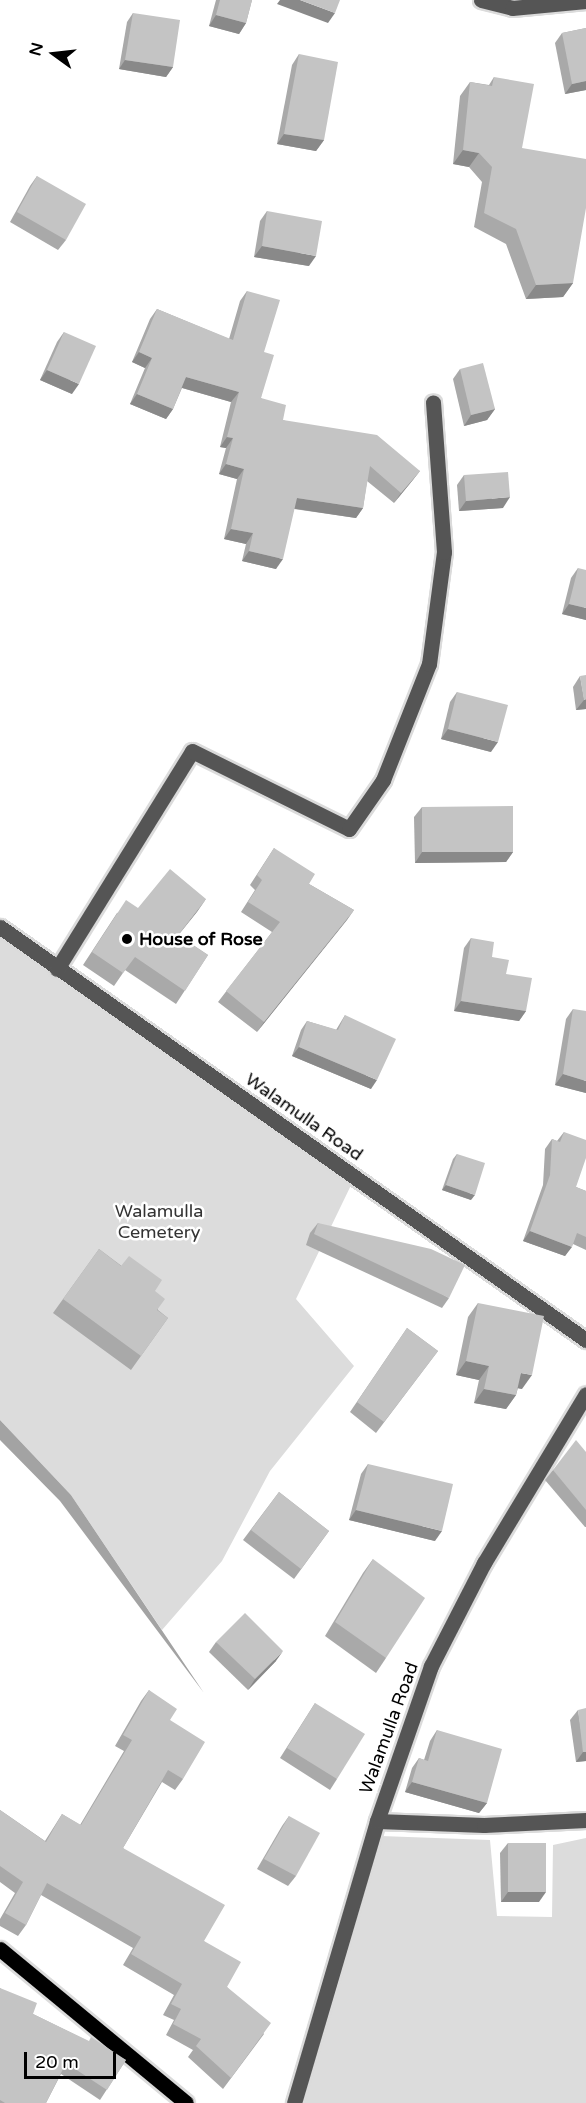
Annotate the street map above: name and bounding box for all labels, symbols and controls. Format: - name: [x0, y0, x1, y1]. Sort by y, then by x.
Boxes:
- north arrow: [24, 24, 84, 84]
- text: N: [25, 41, 48, 58]
- place label: House of Rose: [139, 928, 263, 950]
- marker: House of Rose: [120, 932, 134, 946]
- street label: Walamulla Road: [241, 1068, 367, 1166]
- park label: Walamulla Cemetery: [115, 1201, 203, 1244]
- street label: Walamulla Road: [355, 1659, 423, 1797]
- scale bar: [27, 2040, 118, 2078]
- text: 20 m: [35, 2051, 79, 2073]

